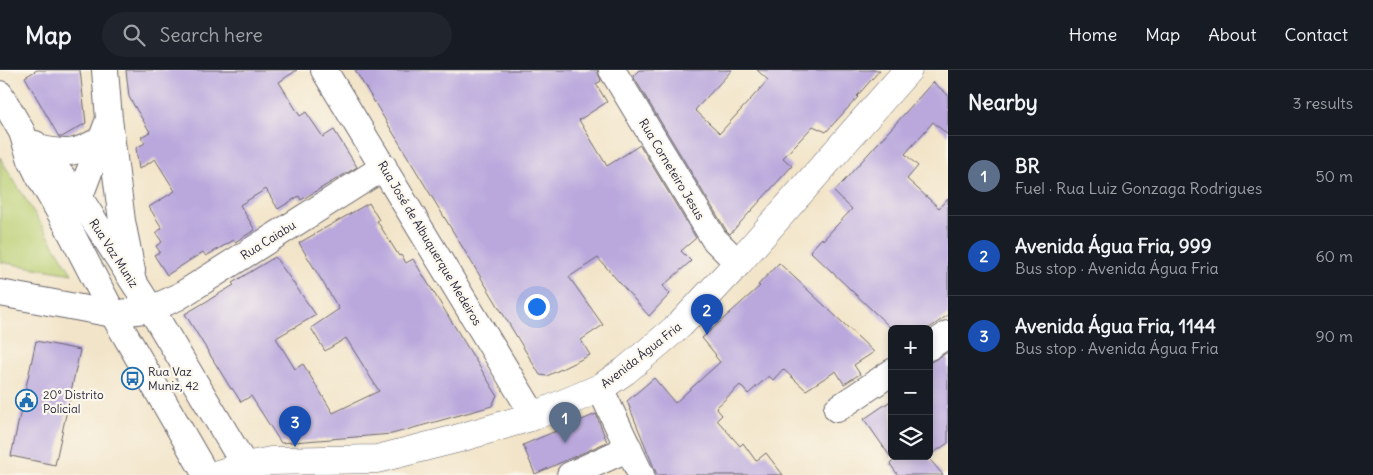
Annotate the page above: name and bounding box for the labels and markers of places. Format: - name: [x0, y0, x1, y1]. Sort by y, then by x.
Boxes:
- pin: 2: [691, 294, 723, 335]
- place label: Rua Vaz Muniz, 42: [148, 364, 199, 393]
- bus stop icon: Rua Vaz Muniz, 42: [120, 366, 144, 390]
- place label: 20º Distrito Policial: [43, 387, 104, 416]
- public building icon: 20º Distrito Policial: [15, 389, 39, 413]
- pin: 1: [549, 402, 581, 443]
- pin: 3: [279, 406, 311, 447]

